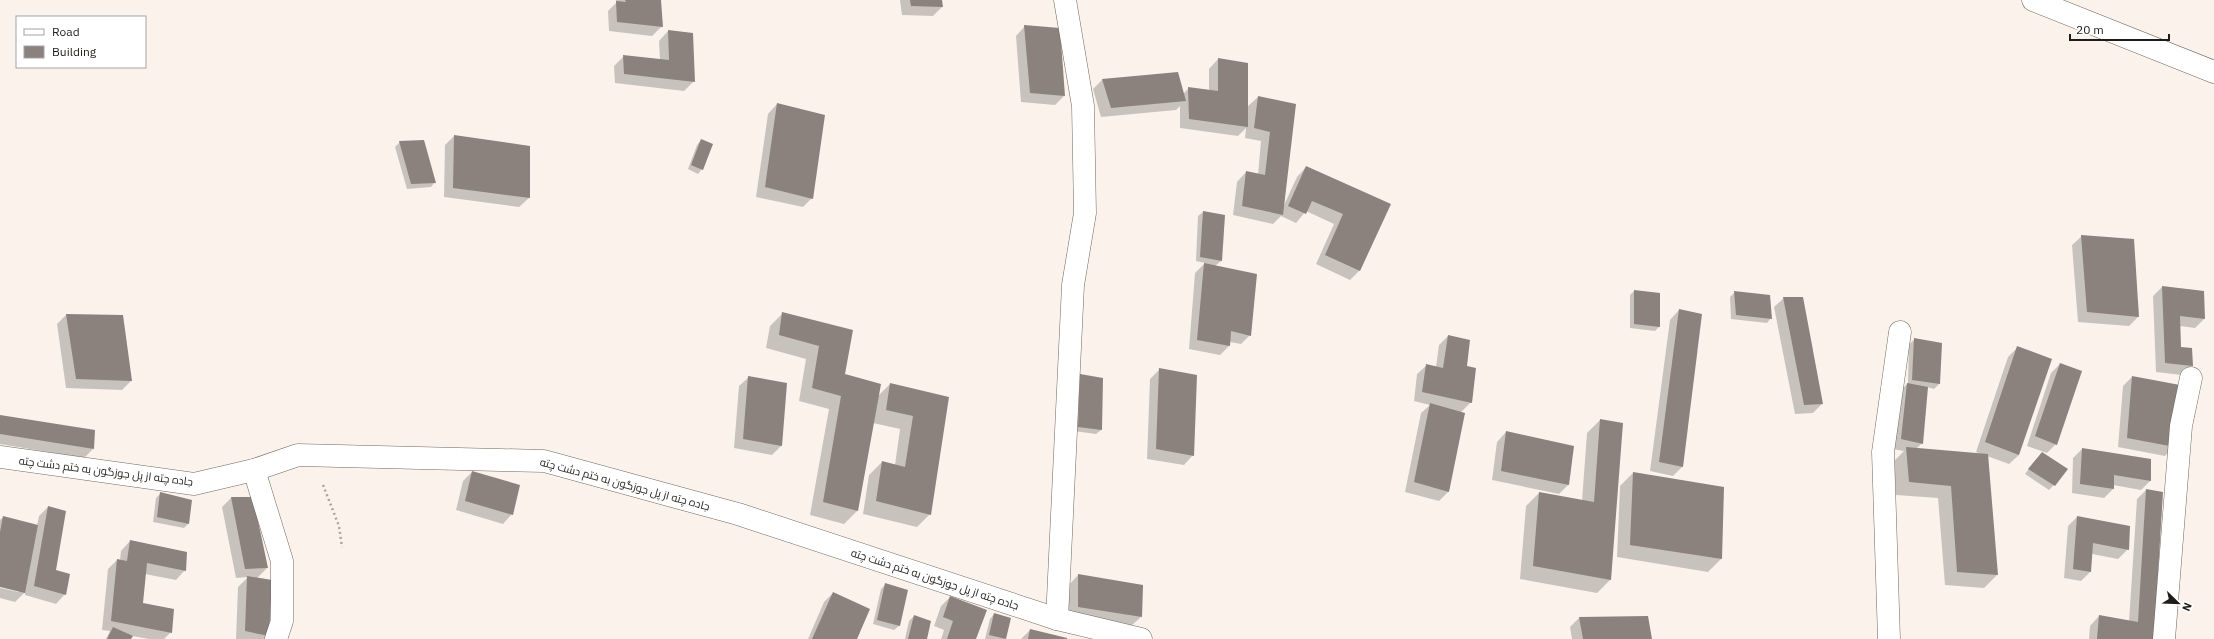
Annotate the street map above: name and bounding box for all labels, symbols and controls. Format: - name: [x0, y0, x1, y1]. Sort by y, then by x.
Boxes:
- legend: [16, 16, 146, 68]
- scale bar: [2070, 16, 2169, 42]
- text: 20 m: [2076, 22, 2104, 37]
- text: Road: [52, 24, 80, 39]
- text: Building: [52, 44, 97, 59]
- street label: جاده چته از پل جوزگون به ختم دشت چته: [18, 453, 194, 490]
- street label: جاده چته از پل جوزگون به ختم دشت چته: [538, 455, 712, 514]
- street label: جاده چته از پل جوزگون به ختم دشت چته: [849, 545, 1021, 614]
- north arrow: [2158, 583, 2198, 623]
- text: N: [2179, 601, 2195, 613]

